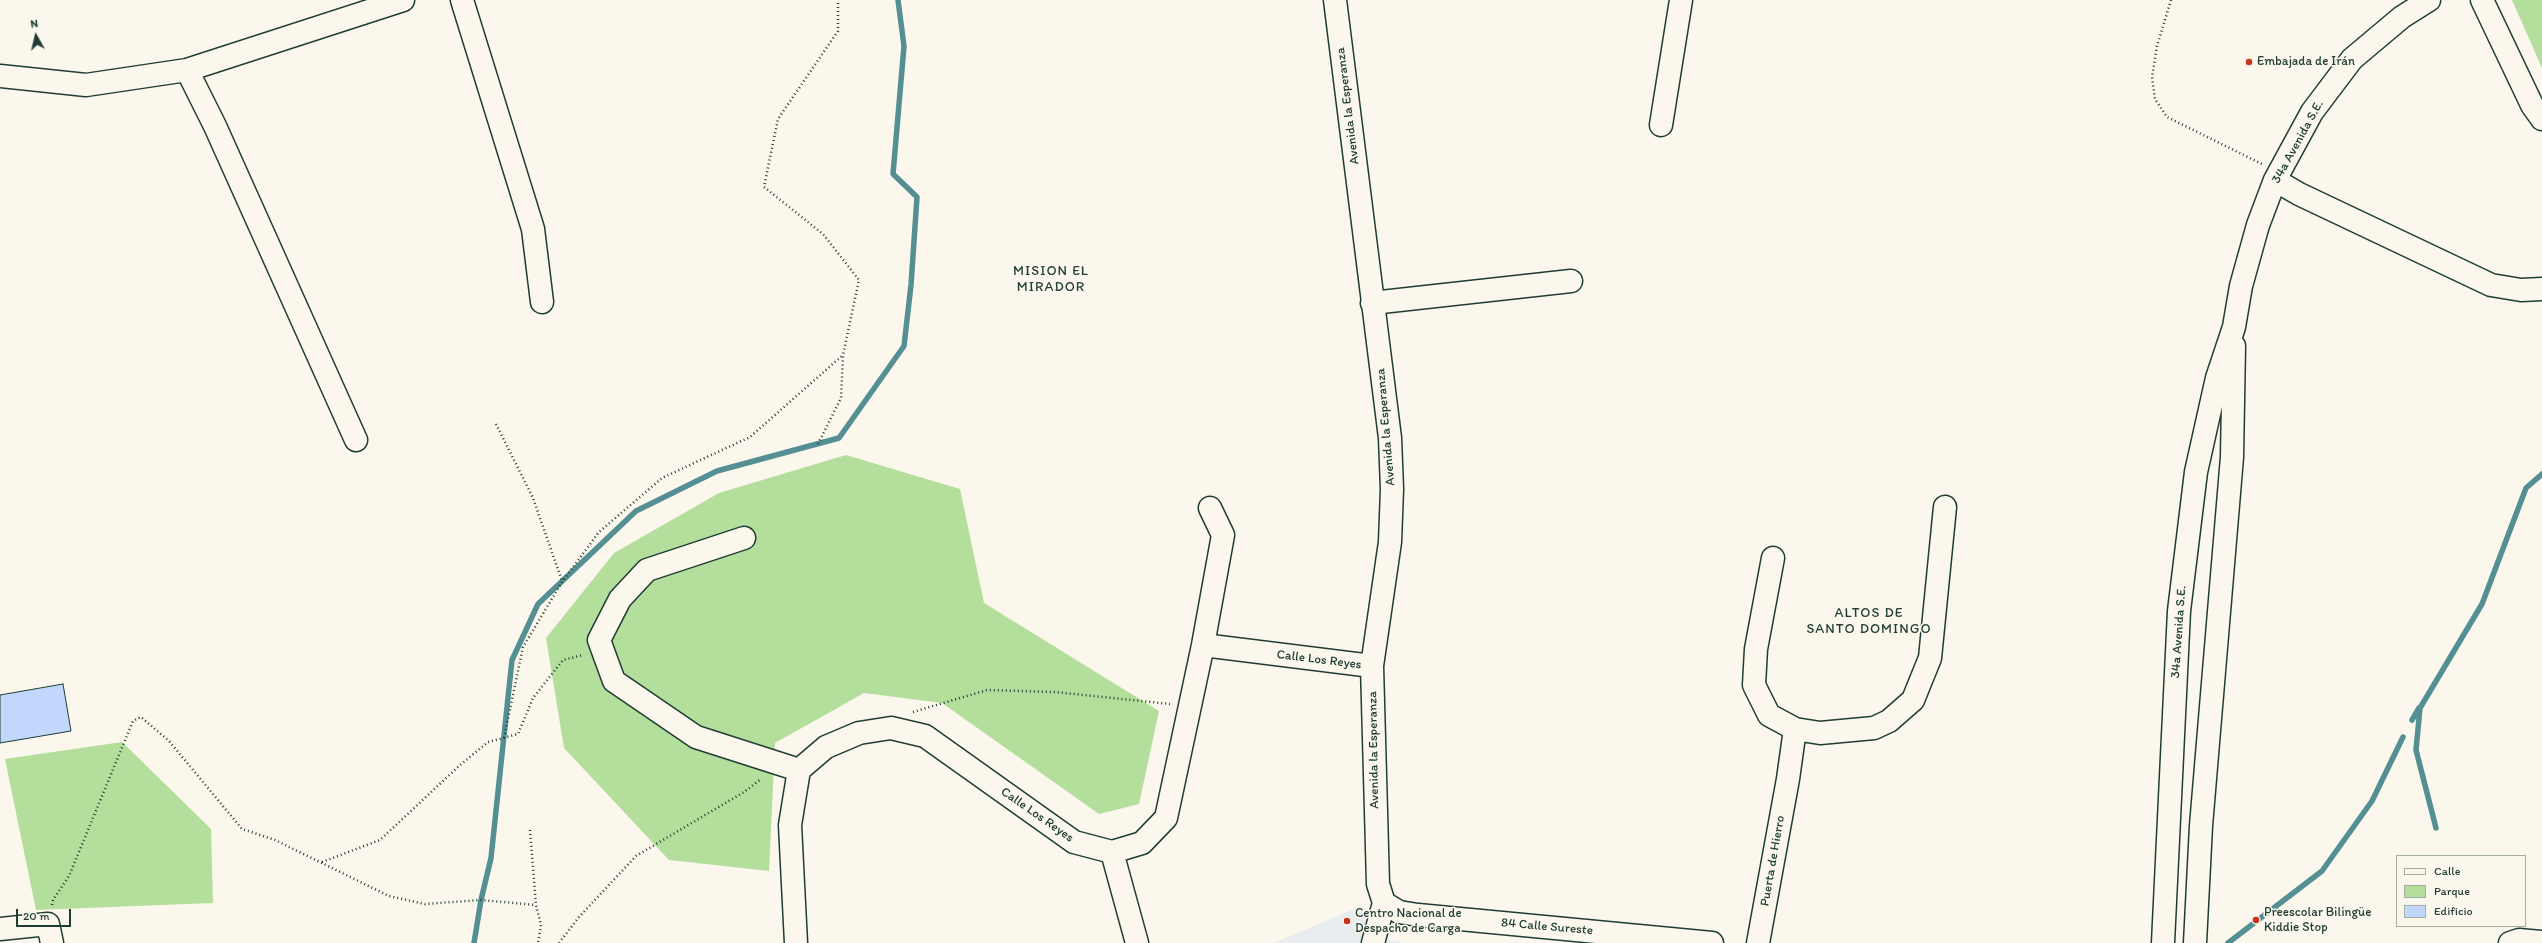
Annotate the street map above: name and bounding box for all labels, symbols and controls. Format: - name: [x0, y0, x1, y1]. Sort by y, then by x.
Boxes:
- north arrow: [16, 16, 56, 56]
- text: N: [30, 17, 39, 31]
- street label: Avenida la Esperanza: [1333, 47, 1363, 165]
- place label: Embajada de Irán: [2257, 54, 2355, 70]
- marker: Embajada de Irán: [2244, 57, 2254, 67]
- street label: 34a Avenida S.E.: [2269, 98, 2327, 186]
- district label: MISION EL MIRADOR: [1014, 263, 1088, 296]
- street label: Avenida la Esperanza: [1373, 368, 1399, 486]
- street label: 34a Avenida S.E.: [2168, 585, 2190, 679]
- district label: ALTOS DE SANTO DOMINGO: [1807, 605, 1931, 638]
- street label: Calle Los Reyes: [1276, 647, 1362, 673]
- street label: Avenida la Esperanza: [1365, 691, 1383, 809]
- street label: Calle Los Reyes: [997, 784, 1077, 846]
- street label: Puerta de Hierro: [1757, 814, 1789, 908]
- legend: [2396, 855, 2526, 927]
- text: Calle: [2434, 864, 2460, 878]
- text: Parque: [2434, 884, 2470, 898]
- scale bar: [18, 901, 73, 927]
- text: Edificio: [2434, 904, 2473, 918]
- place label: Preescolar Bilingüe Kiddie Stop: [2264, 905, 2372, 936]
- place label: Centro Nacional de Despacho de Carga: [1355, 906, 1462, 937]
- text: 20 m: [23, 909, 50, 923]
- street label: 84 Calle Sureste: [1500, 915, 1594, 939]
- marker: Preescolar Bilingüe Kiddie Stop: [2251, 915, 2261, 925]
- marker: Centro Nacional de Despacho de Carga: [1342, 916, 1352, 926]

